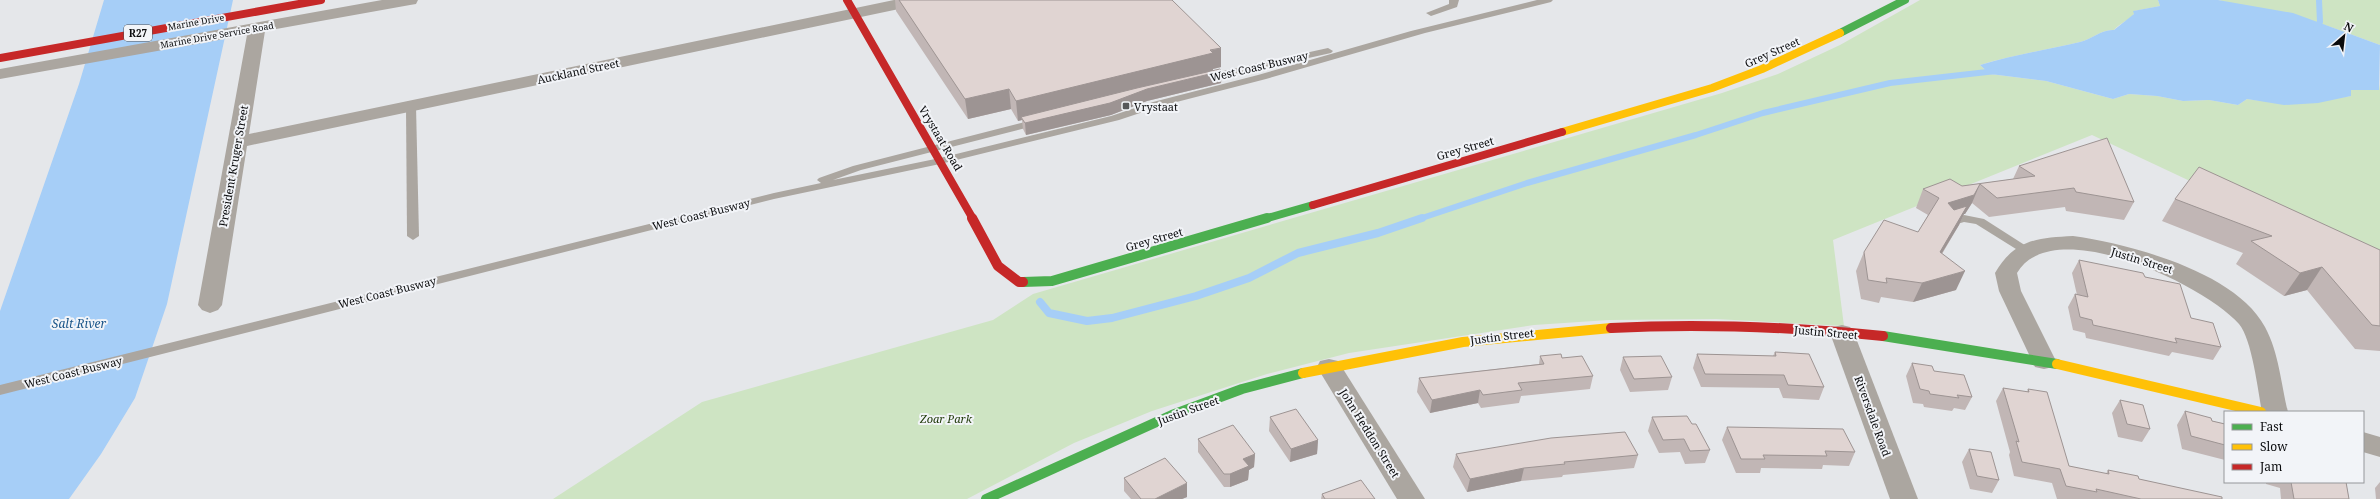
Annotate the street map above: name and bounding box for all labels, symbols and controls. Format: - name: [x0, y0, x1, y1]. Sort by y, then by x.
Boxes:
- street label: Marine Drive: [167, 11, 226, 33]
- north arrow: [2324, 16, 2364, 56]
- text: N: [2342, 18, 2357, 36]
- street label: Marine Drive Service Road: [159, 19, 275, 51]
- road number: R27: [124, 25, 152, 41]
- street label: Grey Street: [1742, 33, 1802, 71]
- street label: West Coast Busway: [1208, 47, 1310, 85]
- street label: Auckland Street: [536, 55, 620, 87]
- place label: Vrystaat: [1134, 99, 1178, 114]
- marker: Vrystaat: [1121, 101, 1131, 111]
- street label: Vrystaat Road: [916, 103, 966, 173]
- street label: President Kruger Street: [215, 104, 251, 228]
- street label: Grey Street: [1435, 133, 1495, 163]
- street label: West Coast Busway: [651, 194, 752, 233]
- street label: Grey Street: [1124, 224, 1184, 254]
- street label: Justin Street: [2108, 243, 2175, 277]
- street label: West Coast Busway: [337, 272, 438, 311]
- water label: Salt River: [52, 315, 107, 332]
- street label: Justin Street: [1793, 322, 1859, 342]
- street label: Justin Street: [1468, 325, 1535, 347]
- street label: West Coast Busway: [23, 352, 124, 391]
- street label: Riversdale Road: [1851, 374, 1895, 459]
- street label: John Heddon Street: [1336, 385, 1404, 480]
- street label: Justin Street: [1154, 392, 1221, 428]
- park label: Zoar Park: [919, 411, 973, 426]
- legend: [2224, 411, 2364, 483]
- text: Fast: [2260, 418, 2283, 435]
- text: Slow: [2260, 438, 2288, 455]
- text: Jam: [2259, 458, 2282, 475]

